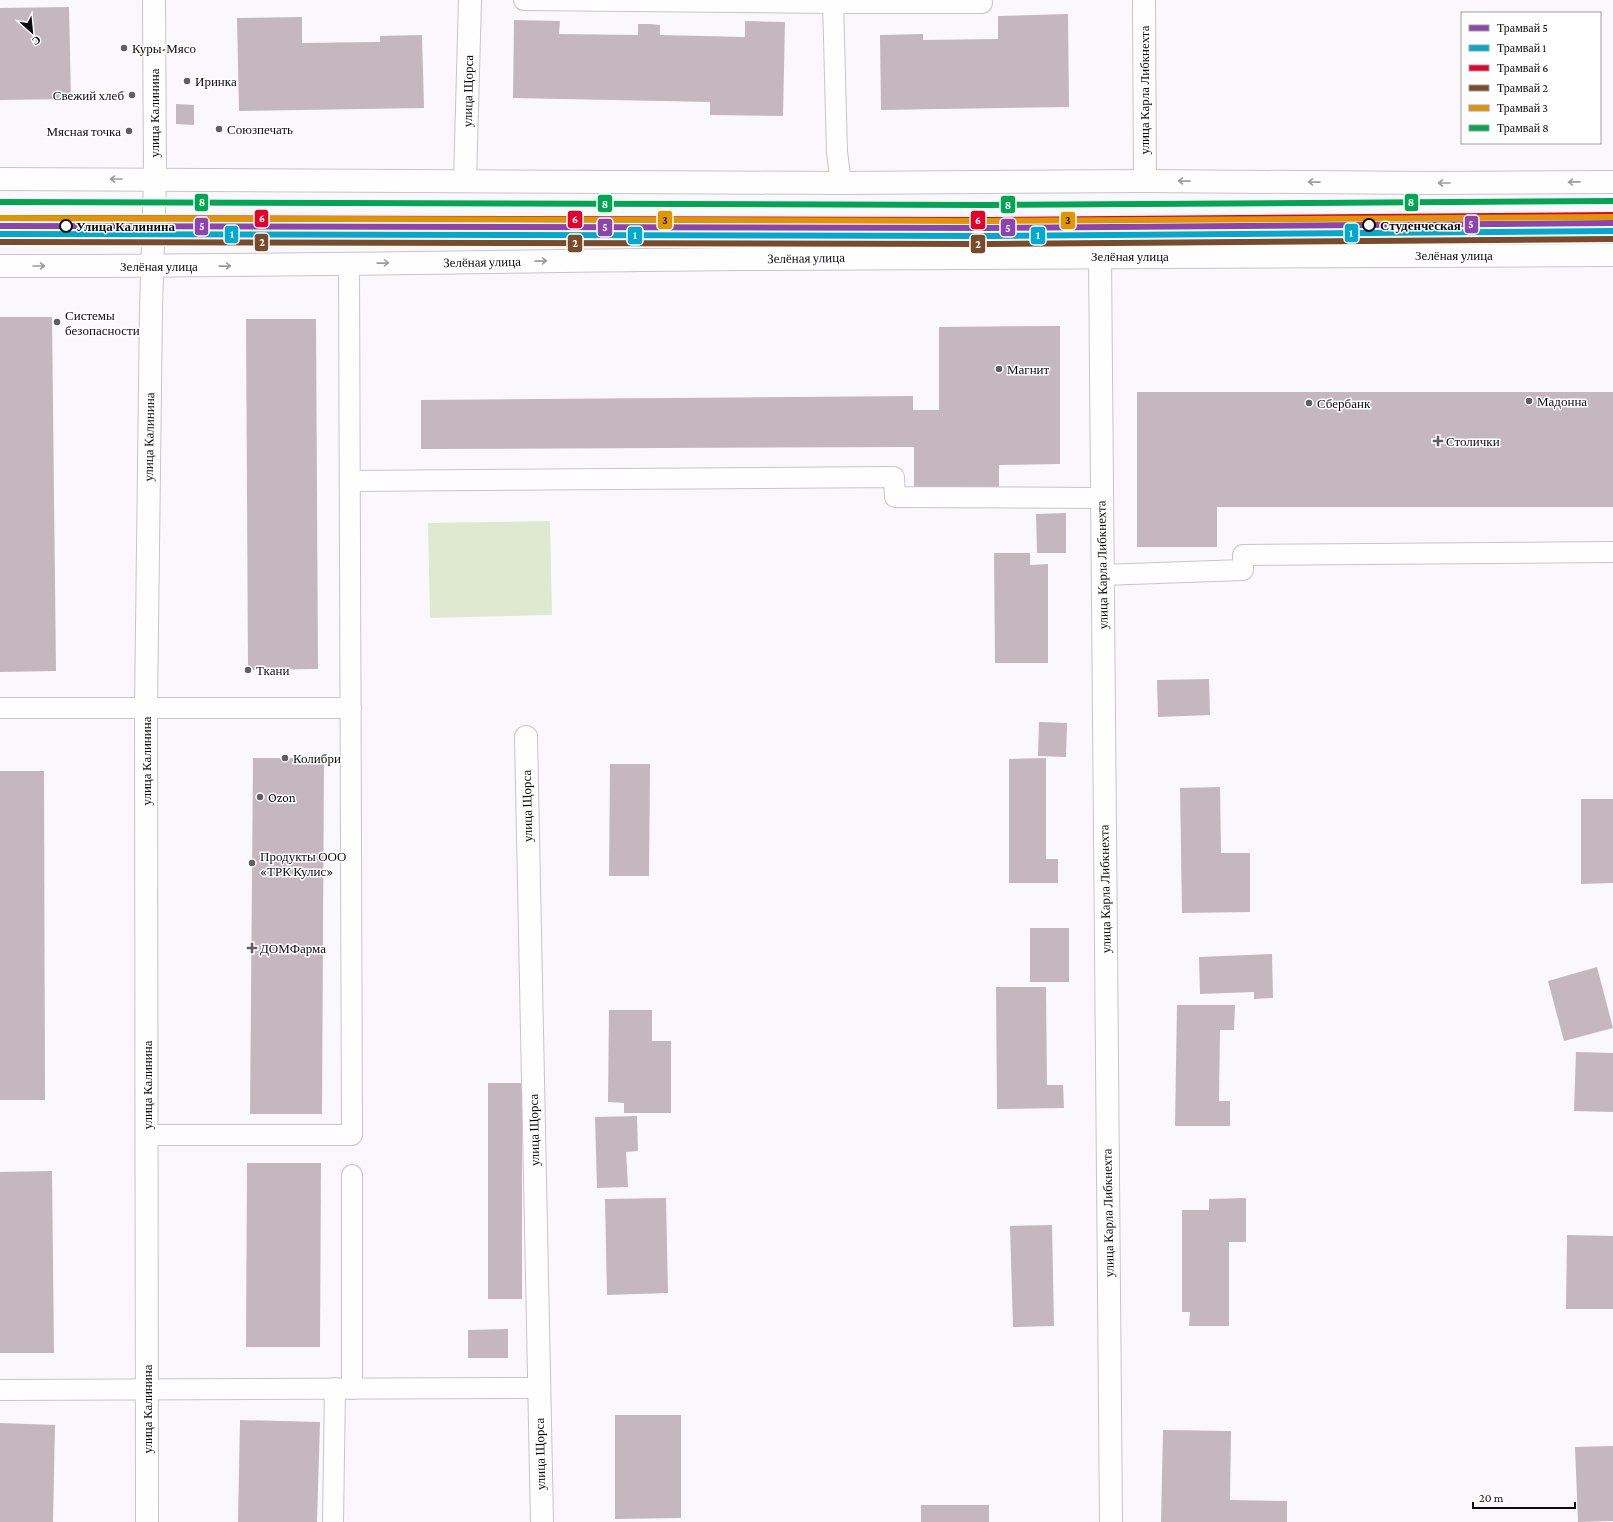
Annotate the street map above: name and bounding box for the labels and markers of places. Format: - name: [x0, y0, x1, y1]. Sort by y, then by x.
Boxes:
- place label: Куры-Мясо: [132, 41, 196, 56]
- marker: Куры-Мясо: [119, 43, 129, 53]
- place label: Иринка: [195, 74, 237, 89]
- marker: Иринка: [182, 76, 192, 86]
- place label: Свежий хлеб: [53, 88, 124, 103]
- marker: Свежий хлеб: [127, 90, 137, 100]
- place label: Союзпечать: [227, 122, 293, 137]
- place label: Мясная точка: [46, 124, 121, 139]
- marker: Союзпечать: [214, 124, 224, 134]
- marker: Мясная точка: [124, 126, 134, 136]
- marker: Студенческая: [1362, 218, 1376, 232]
- place label: Студенческая: [1380, 218, 1461, 233]
- marker: Улица Калинина: [59, 219, 73, 233]
- place label: Улица Калинина: [76, 219, 175, 234]
- place label: Системы безопасности: [65, 308, 140, 338]
- marker: Системы безопасности: [52, 317, 62, 327]
- place label: Магнит: [1007, 362, 1050, 377]
- marker: Магнит: [994, 364, 1004, 374]
- place label: Мадонна: [1537, 394, 1587, 409]
- place label: Сбербанк: [1317, 396, 1371, 411]
- marker: Мадонна: [1524, 396, 1534, 406]
- marker: Сбербанк: [1304, 398, 1314, 408]
- place label: Столички: [1446, 434, 1500, 449]
- marker: Столички: [1433, 436, 1443, 446]
- place label: Ткани: [256, 663, 289, 678]
- marker: Ткани: [243, 665, 253, 675]
- place label: Колибри: [293, 751, 341, 766]
- marker: Колибри: [280, 753, 290, 763]
- place label: Ozon: [268, 790, 296, 805]
- marker: Ozon: [255, 792, 265, 802]
- place label: Продукты ООО «ТРК Кулис»: [260, 849, 346, 879]
- marker: Продукты ООО «ТРК Кулис»: [247, 858, 257, 868]
- place label: ДОМФарма: [260, 941, 326, 956]
- marker: ДОМФарма: [247, 943, 257, 953]

